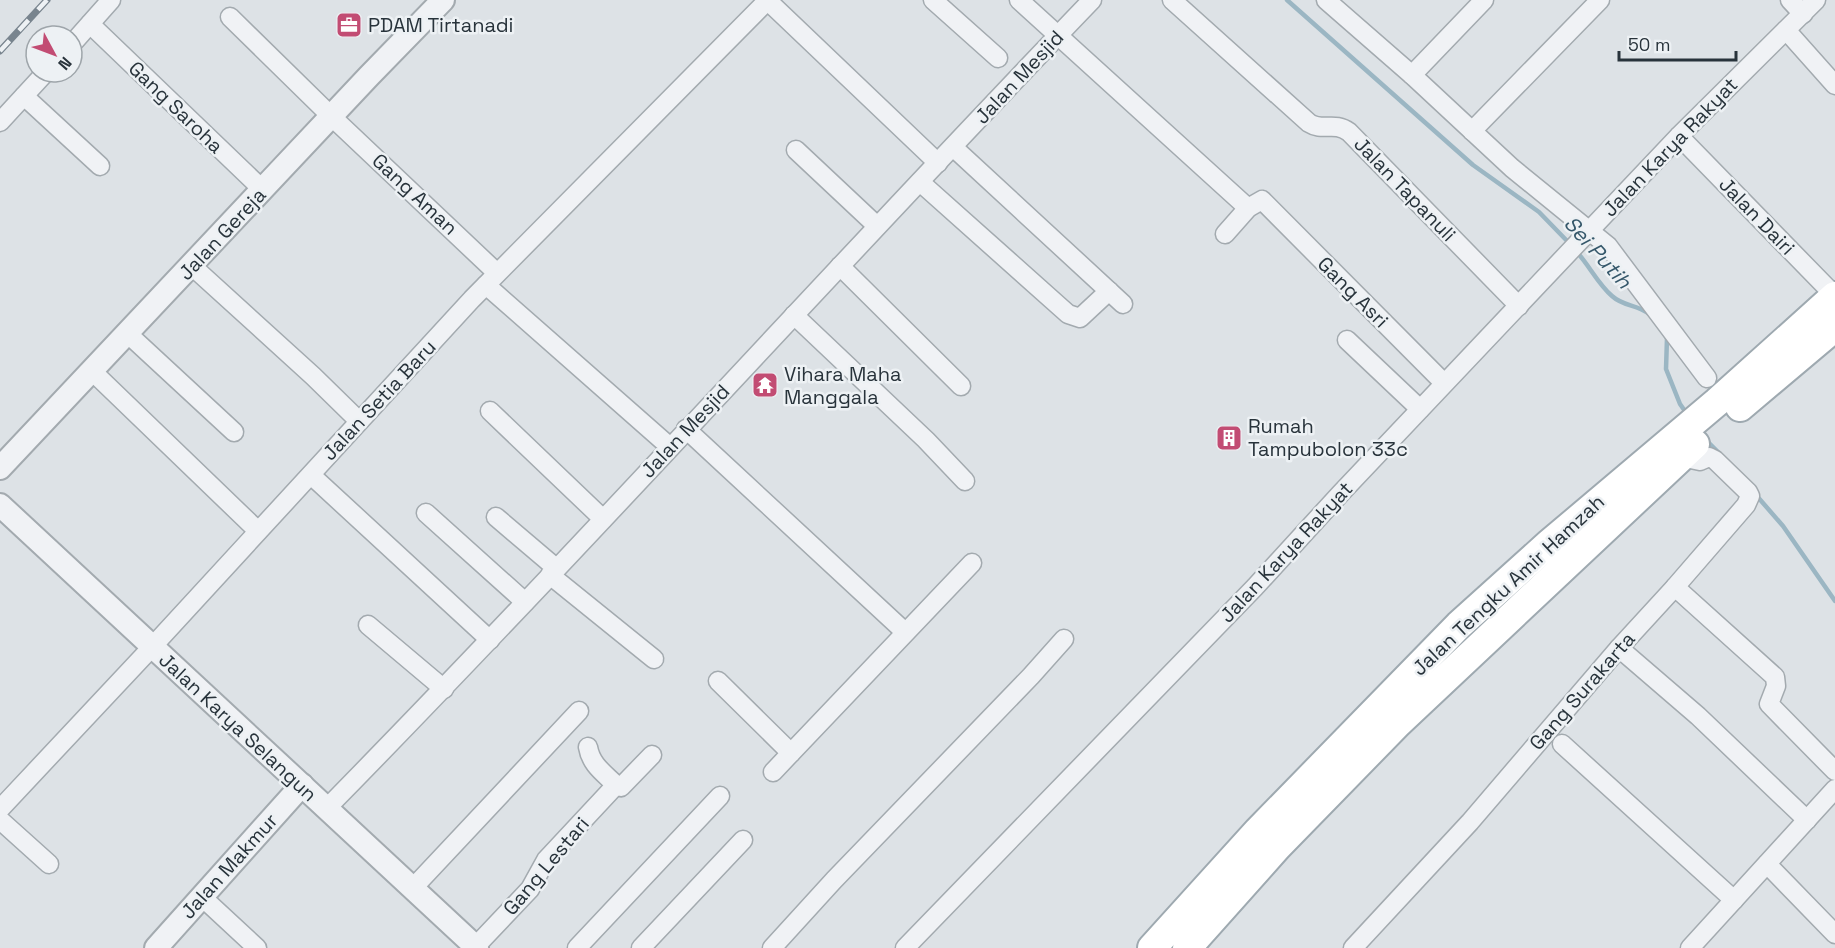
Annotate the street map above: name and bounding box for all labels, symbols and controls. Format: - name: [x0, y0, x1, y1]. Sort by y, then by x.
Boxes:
- office icon: PDAM Tirtanadi: [334, 10, 364, 40]
- place label: PDAM Tirtanadi: [368, 12, 513, 38]
- north arrow: [24, 24, 84, 84]
- scale bar: [1619, 24, 1736, 62]
- street label: Jalan Mesjid: [969, 25, 1069, 129]
- text: 50 m: [1628, 33, 1670, 56]
- text: N: [53, 53, 76, 74]
- street label: Gang Saroha: [123, 55, 229, 159]
- street label: Jalan Karya Rakyat: [1597, 72, 1743, 222]
- street label: Jalan Tapanuli: [1348, 131, 1462, 247]
- street label: Gang Aman: [367, 148, 463, 240]
- street label: Jalan Dairi: [1713, 171, 1801, 261]
- street label: Jalan Gereja: [173, 182, 271, 286]
- water label: Sei Putih: [1558, 210, 1639, 295]
- street label: Gang Asri: [1312, 251, 1394, 333]
- street label: Jalan Setia Baru: [316, 334, 442, 466]
- place label: Vihara Maha Manggala: [784, 361, 901, 410]
- temple icon: Vihara Maha Manggala: [750, 370, 780, 400]
- street label: Jalan Mesjid: [635, 379, 735, 483]
- place label: Rumah Tampubolon 33c: [1248, 413, 1408, 462]
- building icon: Rumah Tampubolon 33c: [1214, 423, 1244, 453]
- street label: Jalan Karya Rakyat: [1214, 476, 1358, 628]
- street label: Jalan Tengku Amir Hamzah: [1406, 489, 1610, 681]
- street label: Gang Surakarta: [1524, 626, 1640, 756]
- street label: Jalan Karya Selangun: [153, 647, 323, 807]
- street label: Jalan Makmur: [175, 808, 283, 924]
- street label: Gang Lestari: [497, 811, 595, 921]

